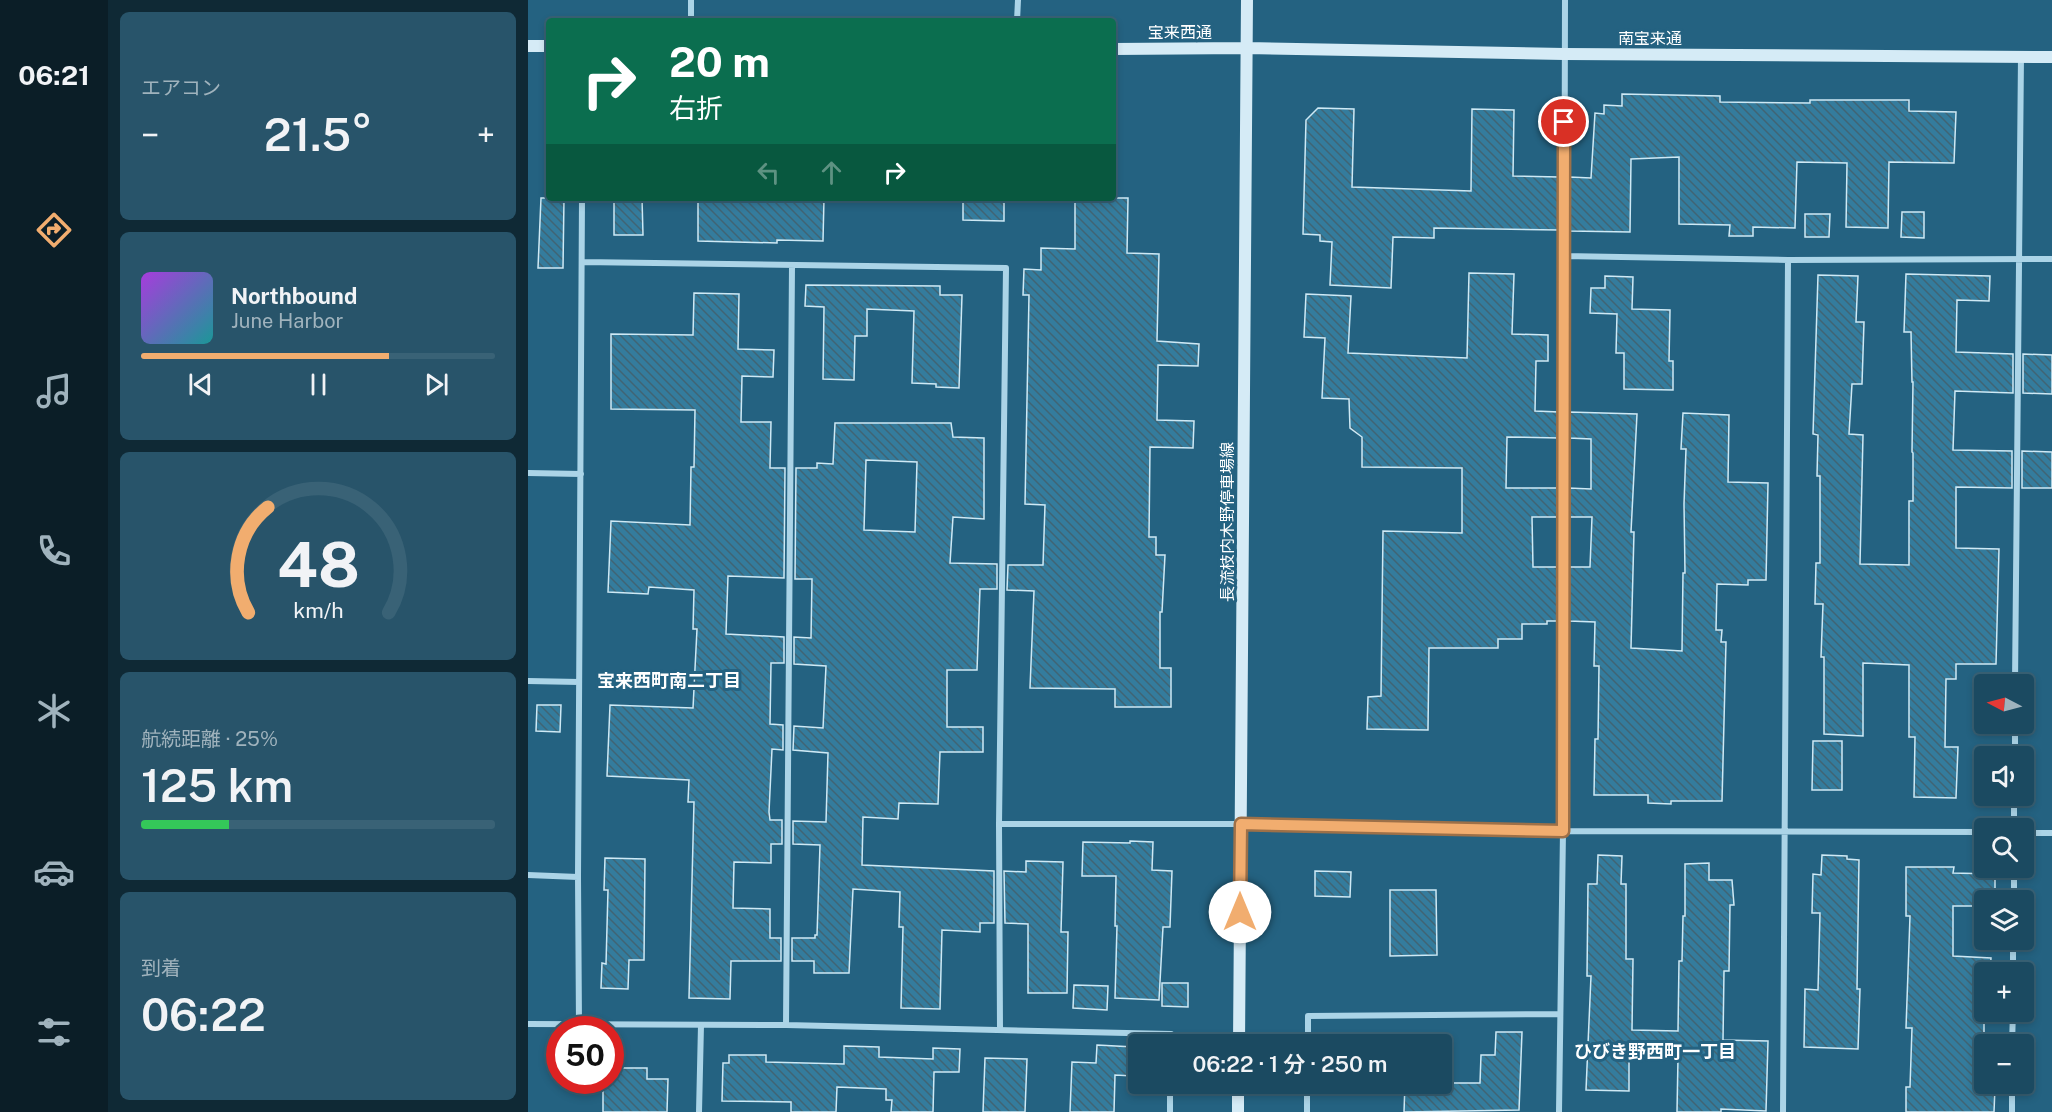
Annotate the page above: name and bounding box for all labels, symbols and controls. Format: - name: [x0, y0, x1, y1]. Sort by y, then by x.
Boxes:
- street label: 宝来西通: [1148, 23, 1212, 42]
- street label: 南宝来通: [1618, 29, 1682, 48]
- text: 20 m: [669, 37, 770, 86]
- icon: right: [570, 42, 648, 120]
- text: 06:21: [18, 59, 90, 91]
- text: エアコン: [141, 76, 221, 100]
- text: 右折: [669, 92, 723, 124]
- pin: [1538, 96, 1589, 147]
- icon: arrive: [1547, 105, 1580, 138]
- text: 21.5°: [264, 108, 372, 161]
- text: −: [141, 116, 159, 154]
- text: +: [477, 116, 495, 154]
- icon: left: [752, 156, 785, 189]
- icon: ahead: [815, 156, 848, 189]
- icon: right: [878, 156, 911, 189]
- icon: directions: [33, 209, 75, 251]
- text: Northbound: [231, 283, 357, 309]
- text: June Harbor: [231, 309, 343, 333]
- icon: previous: [184, 368, 217, 401]
- icon: pause: [302, 368, 335, 401]
- icon: next: [420, 368, 453, 401]
- icon: music: [33, 370, 75, 412]
- street label: 長流枝内木野停車場線: [1218, 442, 1237, 602]
- text: 48: [277, 528, 359, 601]
- icon: phone: [33, 530, 75, 572]
- text: km/h: [293, 598, 343, 623]
- district label: 宝来西町南二丁目: [597, 670, 741, 691]
- north arrow: [1974, 674, 2034, 734]
- map controls: [1974, 674, 2034, 1094]
- icon: climate: [33, 690, 75, 732]
- text: 航続距離 · 25%: [141, 727, 278, 751]
- button: sound: [1974, 746, 2034, 806]
- text: 125 km: [141, 759, 293, 812]
- button: search: [1974, 818, 2034, 878]
- icon: car: [33, 851, 75, 893]
- position arrow: [1208, 880, 1272, 944]
- button: layers: [1974, 890, 2034, 950]
- text: 到着: [141, 956, 181, 980]
- button: +: [1974, 962, 2034, 1022]
- text: 06:22: [141, 988, 266, 1041]
- icon: filters: [33, 1011, 75, 1053]
- speed limit sign: 50: [546, 1016, 624, 1094]
- button: −: [1974, 1034, 2034, 1094]
- district label: ひびき野西町一丁目: [1574, 1041, 1736, 1062]
- text: 06:22 · 1 分 · 250 m: [1193, 1051, 1387, 1077]

